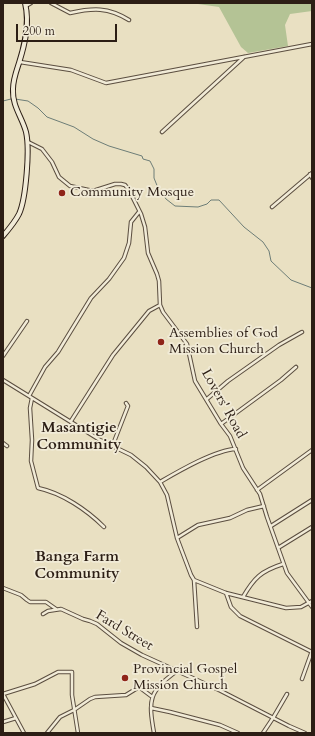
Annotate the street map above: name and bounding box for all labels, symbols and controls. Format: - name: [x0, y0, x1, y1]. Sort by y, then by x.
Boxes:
- scale bar: [18, 16, 119, 42]
- text: 200 m: [23, 23, 55, 39]
- place label: Community Mosque: [70, 185, 194, 201]
- marker: Community Mosque: [57, 188, 67, 198]
- place label: Assemblies of God Mission Church: [169, 326, 278, 358]
- marker: Assemblies of God Mission Church: [156, 337, 166, 347]
- street label: Lovers' Road: [197, 366, 249, 442]
- district label: Masantigie Community: [36, 420, 122, 455]
- district label: Banga Farm Community: [34, 549, 120, 584]
- street label: Fard Street: [92, 607, 156, 655]
- place label: Provincial Gospel Mission Church: [133, 662, 237, 694]
- marker: Provincial Gospel Mission Church: [120, 673, 130, 683]

